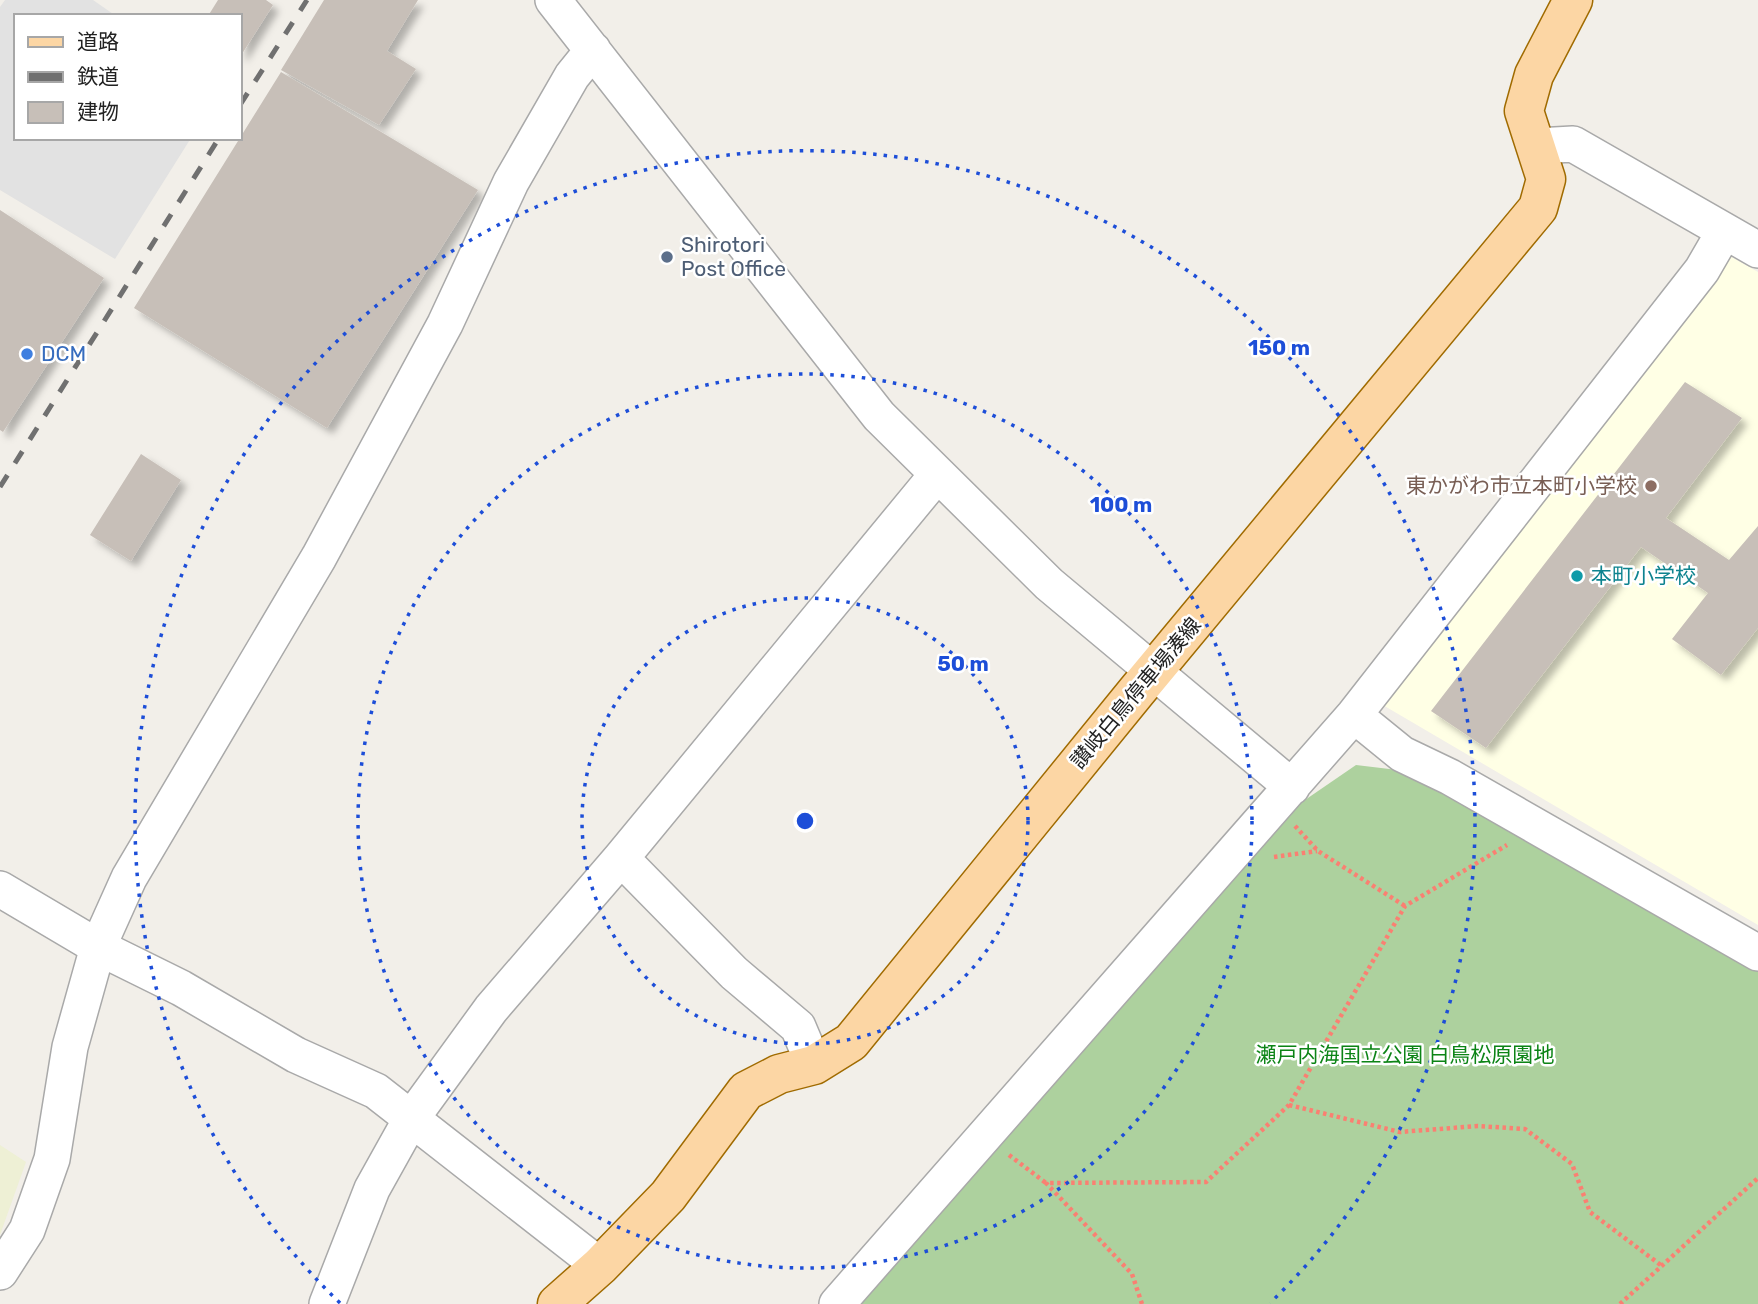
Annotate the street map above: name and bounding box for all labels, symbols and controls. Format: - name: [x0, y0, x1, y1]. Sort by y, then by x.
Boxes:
- legend: [14, 14, 242, 140]
- text: 道路: [77, 29, 119, 54]
- text: 鉄道: [77, 64, 119, 89]
- text: 建物: [77, 99, 119, 124]
- place label: Shirotori Post Office: [681, 232, 786, 281]
- marker: Shirotori Post Office: [659, 249, 675, 265]
- text: 150 m: [1248, 335, 1310, 360]
- place label: DCM: [41, 341, 86, 366]
- marker: DCM: [19, 346, 35, 362]
- place label: 東かがわ市立本町小学校: [1406, 473, 1637, 498]
- marker: 東かがわ市立本町小学校: [1643, 478, 1659, 494]
- text: 100 m: [1090, 492, 1152, 517]
- place label: 本町小学校: [1591, 563, 1696, 588]
- marker: 本町小学校: [1569, 568, 1585, 584]
- street label: 讃岐白鳥停車場湊線: [1065, 612, 1206, 773]
- text: 50 m: [937, 651, 989, 676]
- centre of rings: [793, 809, 817, 833]
- park label: 瀬戸内海国立公園 白鳥松原園地: [1255, 1042, 1555, 1067]

